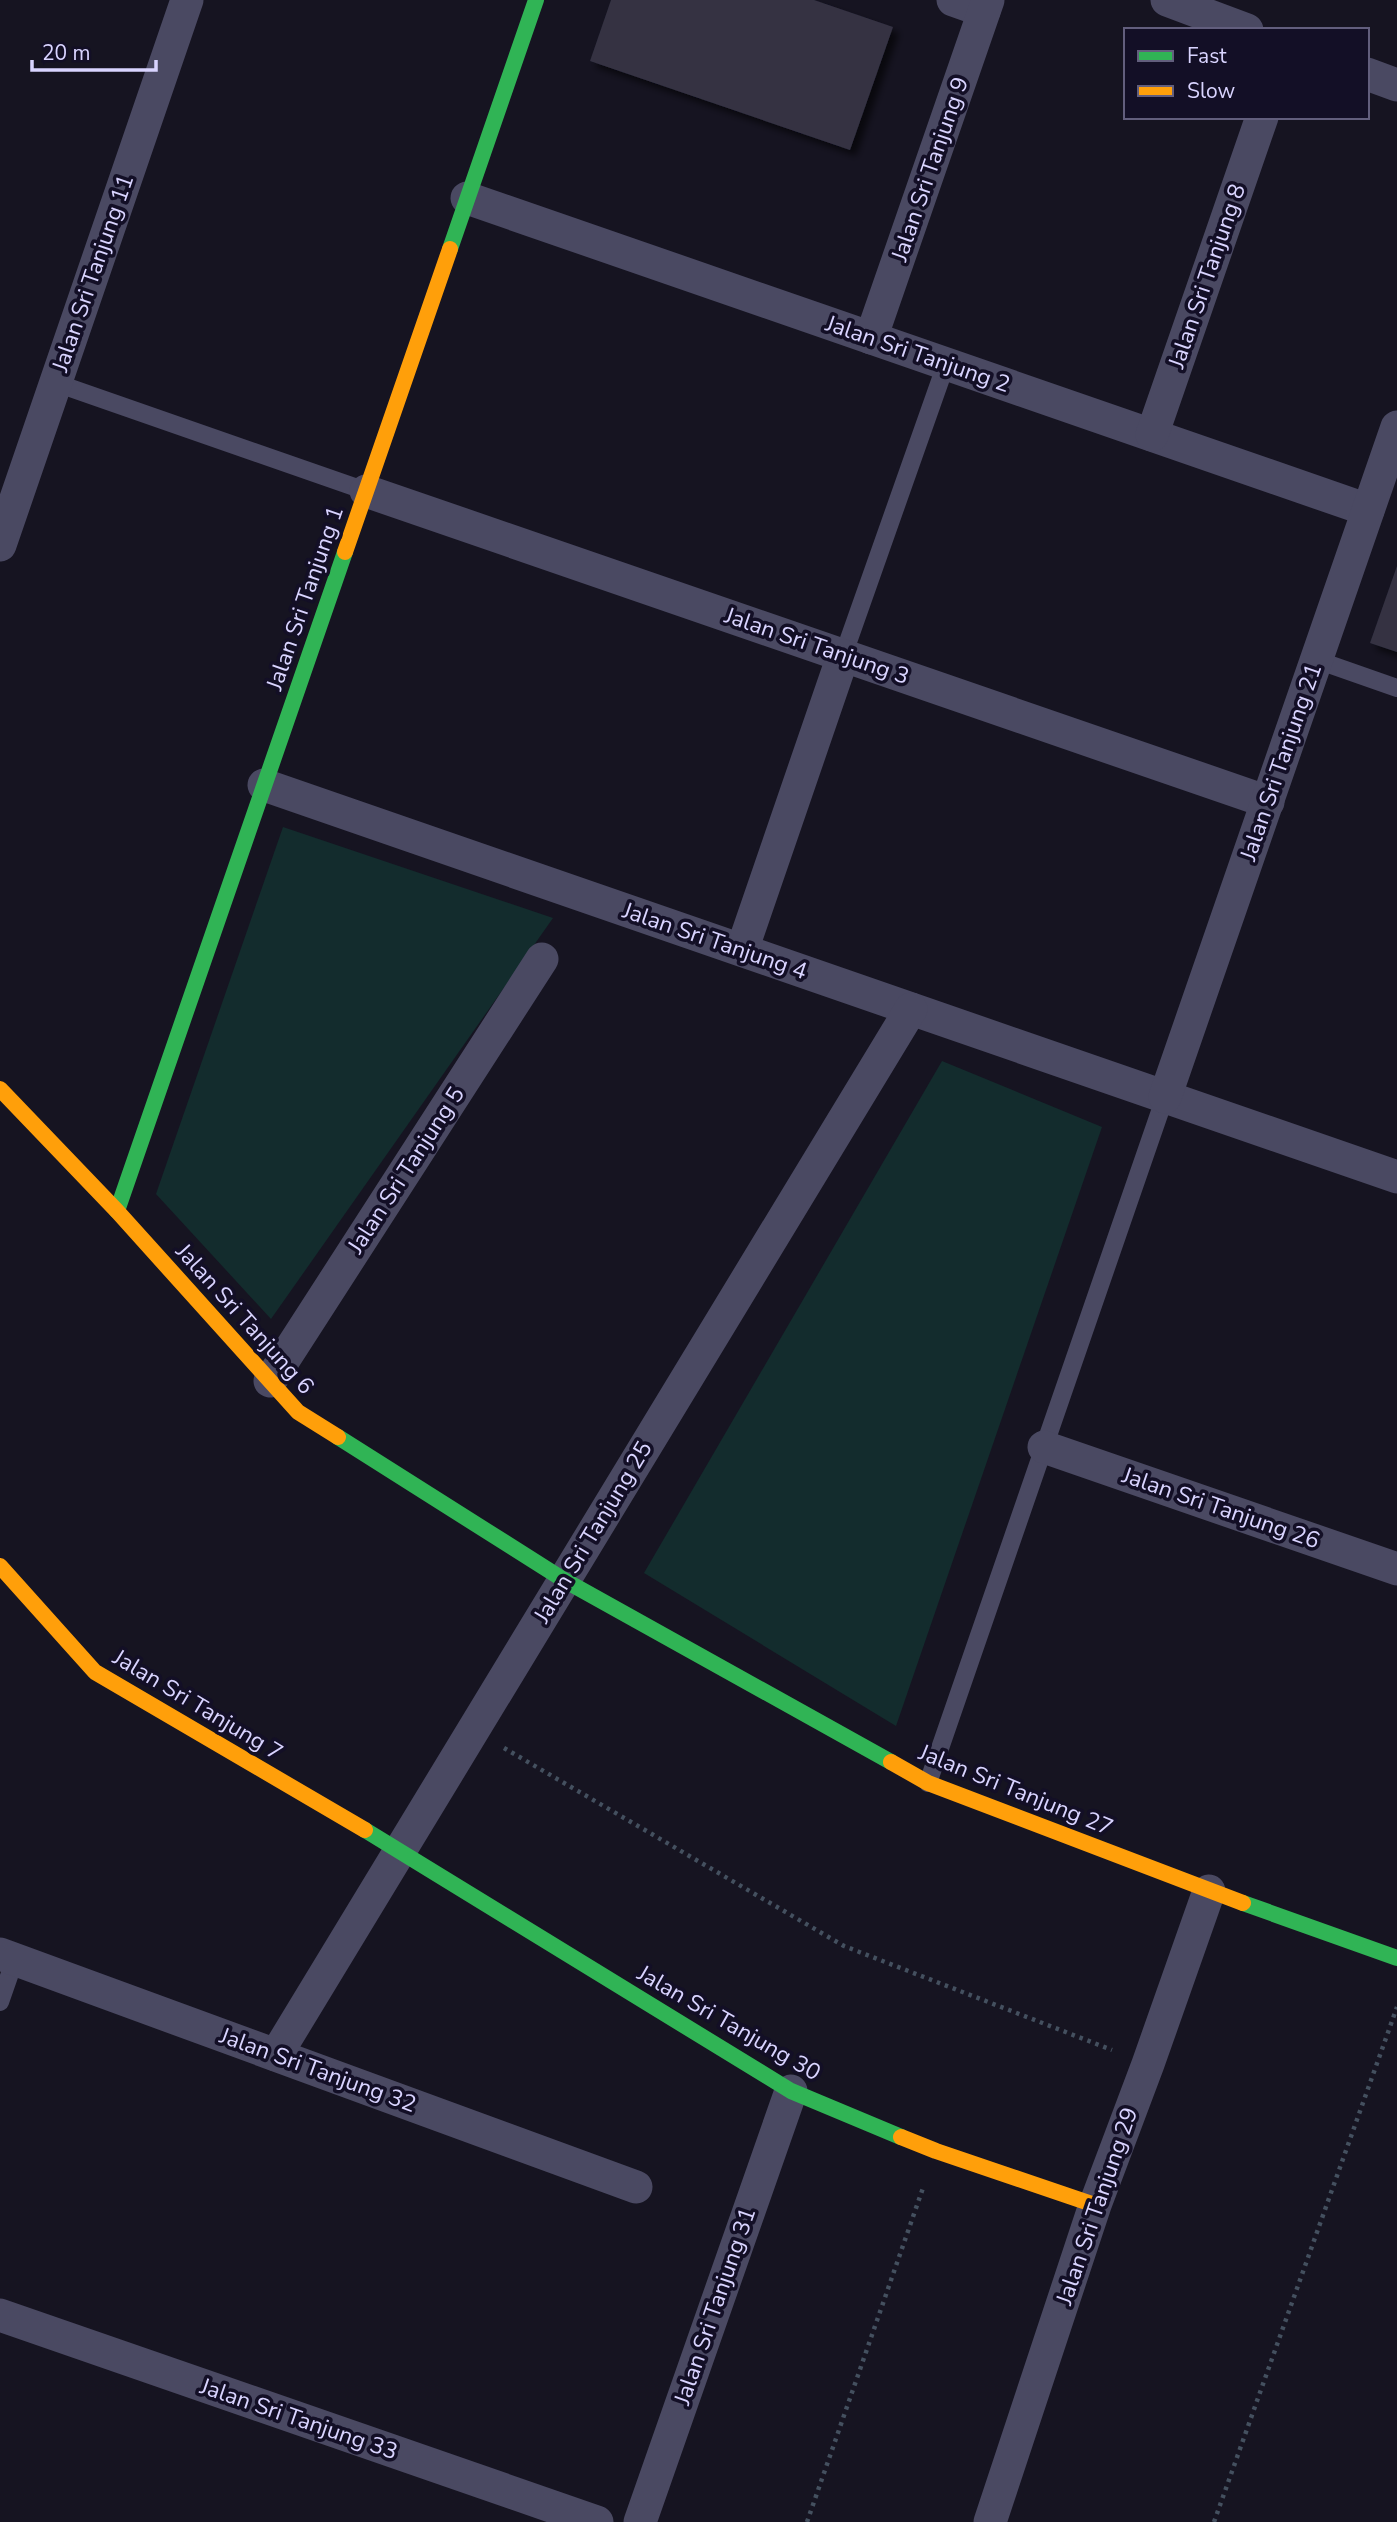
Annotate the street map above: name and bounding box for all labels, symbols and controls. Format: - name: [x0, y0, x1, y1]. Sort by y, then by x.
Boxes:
- scale bar: [32, 28, 156, 72]
- legend: [1124, 28, 1369, 119]
- text: 20 m: [42, 39, 91, 67]
- text: Fast: [1187, 42, 1227, 70]
- street label: Jalan Sri Tanjung 9: [884, 73, 976, 266]
- text: Slow: [1187, 77, 1236, 105]
- street label: Jalan Sri Tanjung 11: [44, 170, 141, 377]
- street label: Jalan Sri Tanjung 8: [1161, 180, 1253, 373]
- street label: Jalan Sri Tanjung 2: [821, 308, 1014, 400]
- street label: Jalan Sri Tanjung 1: [259, 502, 351, 695]
- street label: Jalan Sri Tanjung 3: [720, 600, 913, 692]
- street label: Jalan Sri Tanjung 21: [1232, 659, 1329, 866]
- street label: Jalan Sri Tanjung 4: [618, 895, 811, 987]
- street label: Jalan Sri Tanjung 5: [340, 1081, 472, 1260]
- street label: Jalan Sri Tanjung 6: [168, 1236, 321, 1401]
- street label: Jalan Sri Tanjung 25: [526, 1435, 660, 1630]
- street label: Jalan Sri Tanjung 26: [1117, 1459, 1324, 1556]
- street label: Jalan Sri Tanjung 7: [106, 1641, 289, 1768]
- street label: Jalan Sri Tanjung 27: [913, 1736, 1118, 1843]
- street label: Jalan Sri Tanjung 30: [631, 1957, 826, 2088]
- street label: Jalan Sri Tanjung 32: [215, 2020, 421, 2120]
- street label: Jalan Sri Tanjung 29: [1048, 2103, 1145, 2310]
- street label: Jalan Sri Tanjung 31: [666, 2203, 763, 2410]
- street label: Jalan Sri Tanjung 33: [195, 2370, 402, 2467]

